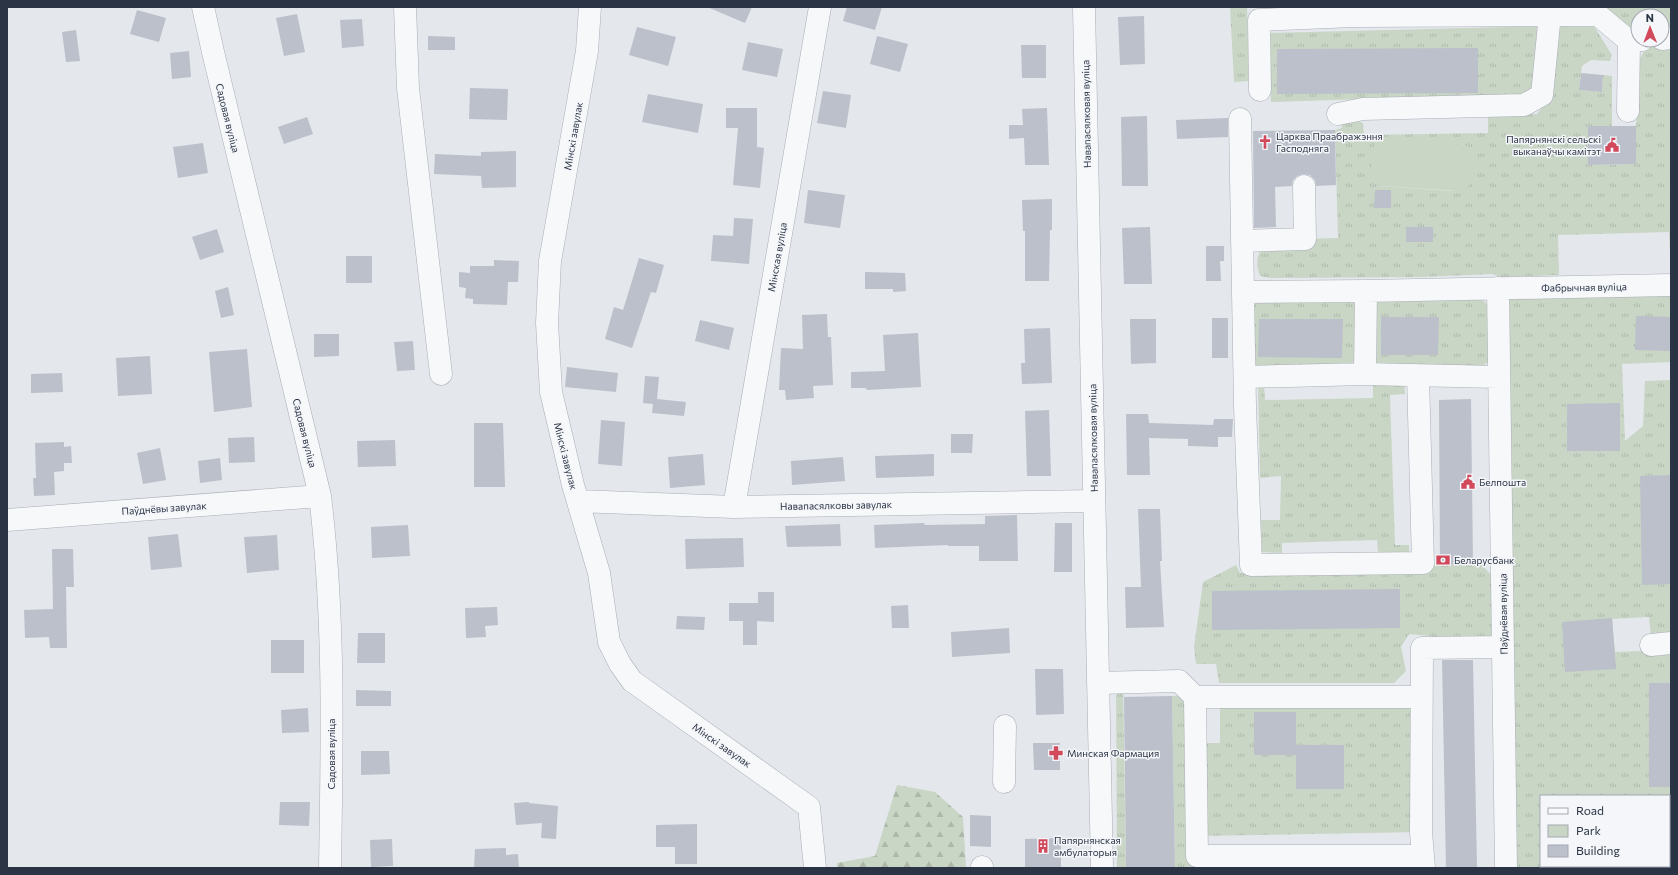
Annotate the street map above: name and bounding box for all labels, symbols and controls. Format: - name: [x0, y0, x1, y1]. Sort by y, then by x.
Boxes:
- north arrow: [1630, 8, 1670, 48]
- text: N: [1646, 11, 1654, 24]
- street label: Навапасялковая вуліца: [1079, 60, 1093, 168]
- street label: Садовая вуліца: [214, 82, 242, 154]
- street label: Мінскі завулак: [561, 100, 585, 171]
- place label: Царква Праабражэння Гасподняга: [1276, 130, 1383, 154]
- place label: Папярнянскі сельскі выканаўчы камітэт: [1506, 133, 1601, 157]
- church icon: Царква Праабражэння Гасподняга: [1257, 134, 1273, 150]
- public building icon: Папярнянскі сельскі выканаўчы камітэт: [1604, 137, 1620, 153]
- street label: Мінская вуліца: [765, 222, 789, 292]
- street label: Фабрычная вуліца: [1541, 280, 1627, 294]
- street label: Навапасялковая вуліца: [1086, 384, 1100, 492]
- street label: Садовая вуліца: [291, 397, 319, 469]
- street label: Мінскі завулак: [552, 421, 580, 492]
- public building icon: Белпошта: [1460, 474, 1476, 490]
- place label: Белпошта: [1479, 476, 1526, 488]
- street label: Навапасялковы завулак: [780, 498, 893, 512]
- street label: Паўднёвы завулак: [121, 499, 208, 517]
- bank icon: Беларусбанк: [1435, 552, 1451, 568]
- place label: Беларусбанк: [1454, 554, 1515, 566]
- street label: Паўднёвая вуліца: [1496, 573, 1510, 655]
- street label: Садовая вуліца: [325, 719, 337, 790]
- street label: Мінскі завулак: [690, 720, 754, 770]
- pharmacy icon: Минская Фармация: [1048, 745, 1064, 761]
- place label: Минская Фармация: [1067, 747, 1159, 759]
- legend: [1540, 795, 1670, 867]
- text: Road: [1576, 803, 1604, 817]
- text: Park: [1576, 823, 1602, 837]
- place label: Папярнянская амбулаторыя: [1054, 834, 1121, 858]
- building icon: Папярнянская амбулаторыя: [1035, 838, 1051, 854]
- text: Building: [1576, 843, 1620, 857]

